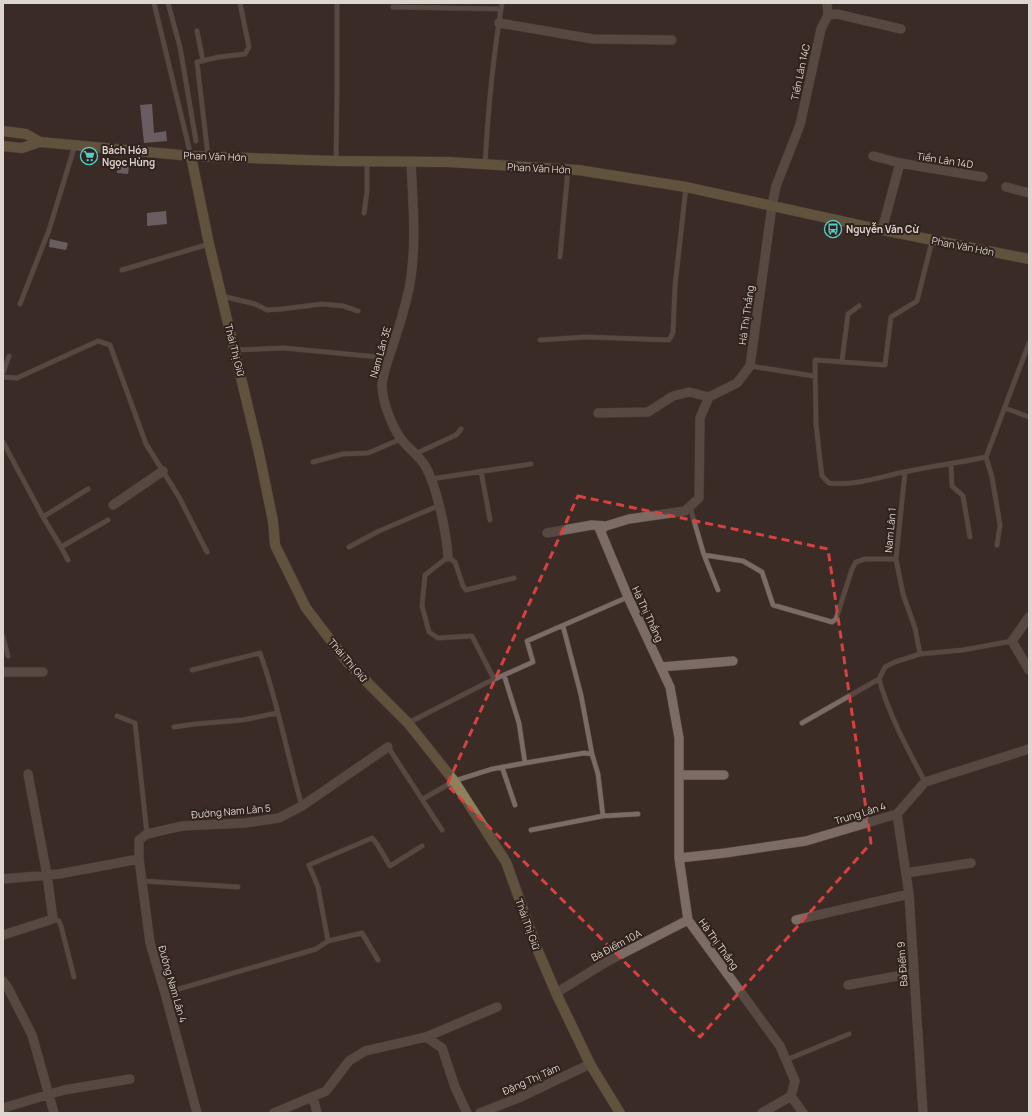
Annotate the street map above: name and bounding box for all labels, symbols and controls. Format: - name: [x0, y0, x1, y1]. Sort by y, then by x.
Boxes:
- street label: Tiền Lân 14C: [787, 42, 813, 102]
- place label: Bách Hóa Ngọc Hùng: [102, 143, 155, 169]
- supermarket icon: Bách Hóa Ngọc Hùng: [79, 146, 99, 166]
- street label: Phan Văn Hớn: [183, 148, 247, 164]
- street label: Tiền Lân 14D: [916, 149, 975, 171]
- street label: Phan Văn Hớn: [507, 159, 571, 177]
- bus stop icon: Nguyễn Văn Cừ: [823, 219, 843, 239]
- place label: Nguyễn Văn Cừ: [846, 222, 919, 236]
- street label: Phan Văn Hớn: [931, 233, 996, 259]
- street label: Hà Thị Thắng: [735, 284, 757, 346]
- street label: Thái Thị Giữ: [222, 322, 249, 379]
- street label: Nam Lân 3E: [366, 324, 394, 379]
- street label: Nam Lân 1: [881, 507, 899, 553]
- street label: Hà Thị Thắng: [629, 584, 667, 644]
- street label: Thái Thị Giữ: [325, 635, 371, 686]
- street label: Trung Lân 4: [832, 798, 888, 827]
- street label: Đường Nam Lân 5: [191, 801, 272, 821]
- street label: Thái Thị Giữ: [512, 897, 544, 952]
- street label: Hà Thị Thắng: [696, 916, 742, 972]
- street label: Bà Điểm 10A: [588, 926, 644, 964]
- street label: Bà Điểm 9: [893, 941, 911, 987]
- street label: Đường Nam Lân 4: [155, 944, 191, 1024]
- street label: Đặng Thị Tám: [500, 1060, 562, 1098]

